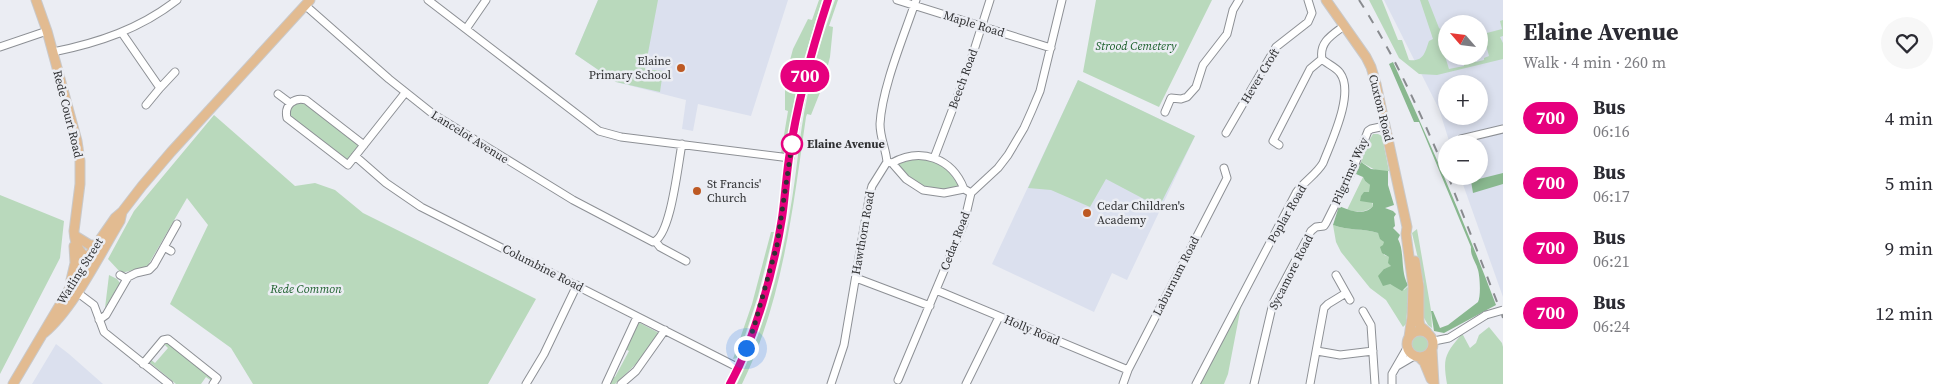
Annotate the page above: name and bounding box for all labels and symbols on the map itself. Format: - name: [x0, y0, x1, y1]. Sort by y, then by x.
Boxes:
- street label: Maple Road: [942, 7, 1007, 41]
- north arrow: [1438, 15, 1488, 65]
- park label: Strood Cemetery: [1095, 38, 1177, 54]
- street label: Hever Croft: [1237, 45, 1283, 107]
- street label: Beech Road: [945, 47, 981, 111]
- place label: Elaine Primary School: [589, 53, 671, 83]
- line badge: 700: [776, 60, 834, 92]
- marker: Elaine Primary School: [675, 62, 687, 74]
- street label: Rede Court Road: [49, 69, 87, 160]
- street label: Cuxton Road: [1365, 73, 1397, 143]
- street label: Lancelot Avenue: [428, 107, 512, 167]
- marker: Elaine Avenue: [781, 133, 803, 155]
- street label: Pilgrims' Way: [1328, 134, 1372, 207]
- place label: Elaine Avenue: [807, 136, 885, 152]
- place label: St Francis' Church: [707, 176, 761, 206]
- street label: Poplar Road: [1264, 182, 1310, 246]
- marker: St Francis' Church: [691, 185, 703, 197]
- street label: Hawthorn Road: [848, 190, 878, 276]
- place label: Cedar Children's Academy: [1097, 198, 1185, 228]
- marker: Cedar Children's Academy: [1081, 207, 1093, 219]
- street label: Cedar Road: [937, 209, 974, 273]
- street label: Sycamore Road: [1265, 232, 1317, 312]
- street label: Laburnum Road: [1149, 233, 1203, 318]
- street label: Watling Street: [53, 235, 107, 307]
- street label: Columbine Road: [500, 241, 587, 295]
- park label: Rede Common: [269, 281, 342, 297]
- street label: Holly Road: [1002, 311, 1062, 349]
- your location: [734, 336, 759, 361]

